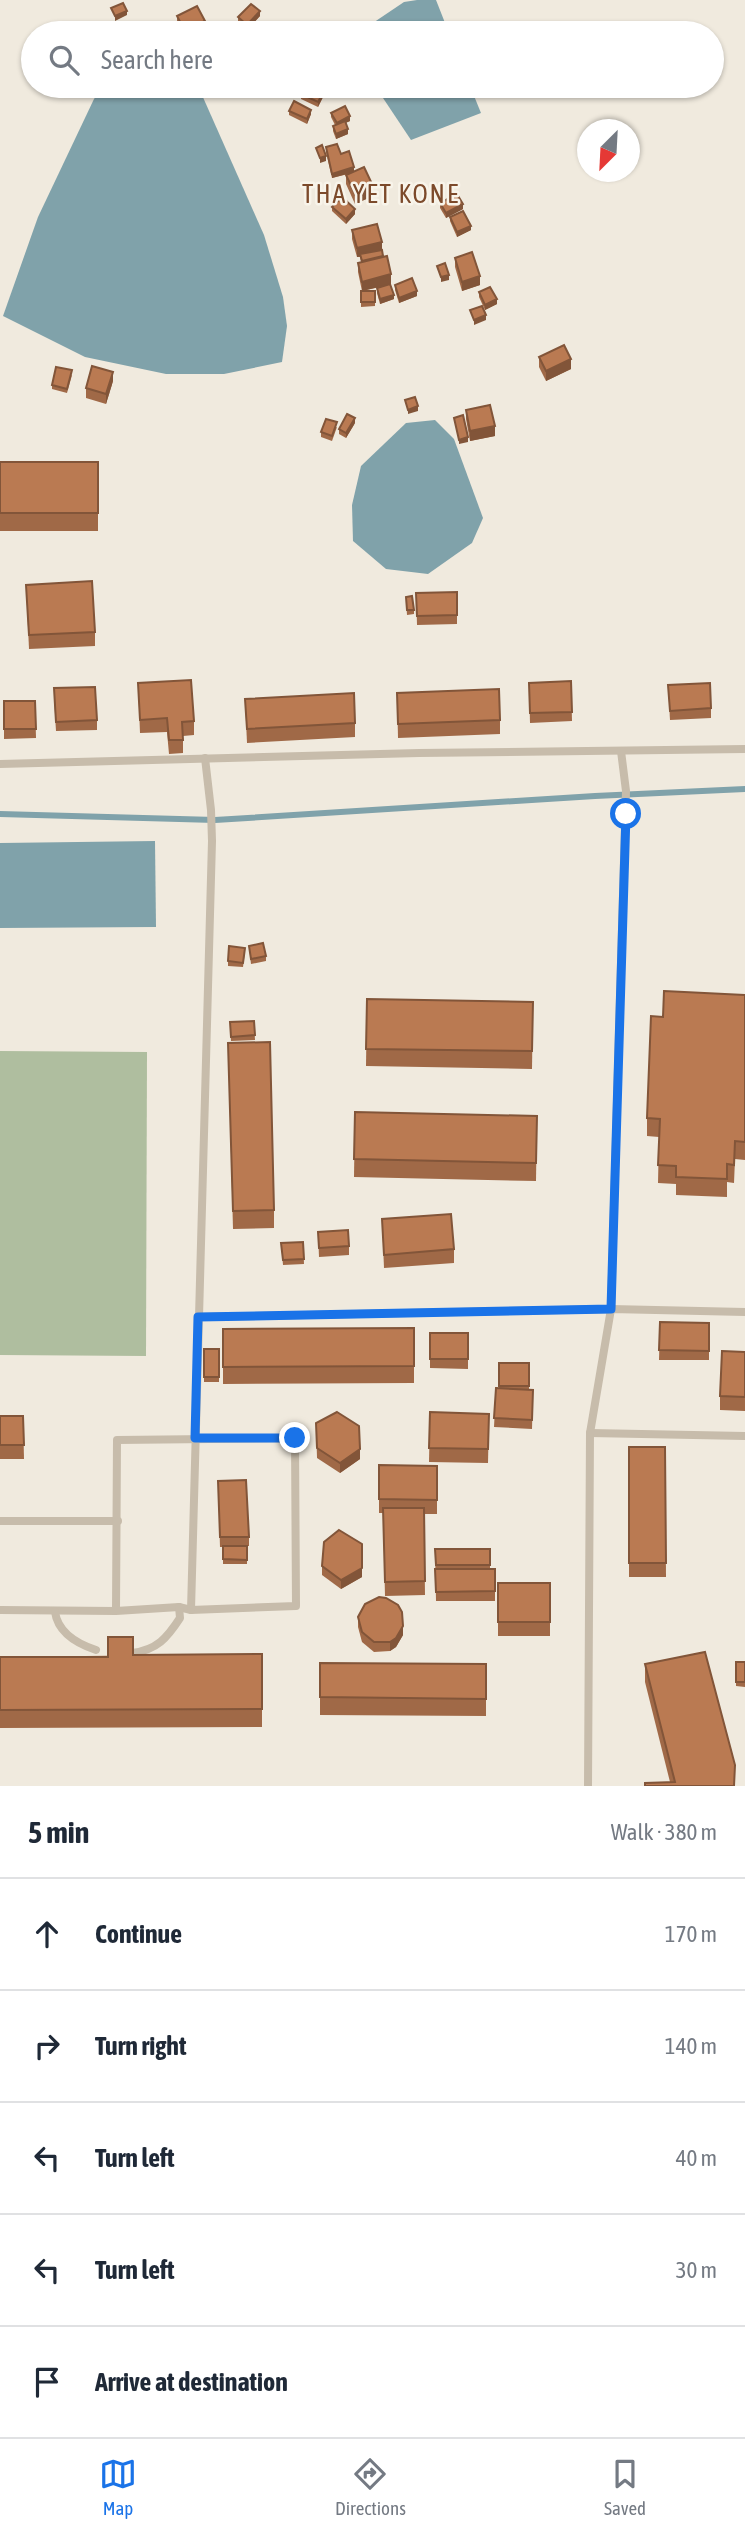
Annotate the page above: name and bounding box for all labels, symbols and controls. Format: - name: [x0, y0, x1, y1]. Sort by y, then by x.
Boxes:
- search box: [21, 21, 724, 98]
- icon: search: [45, 41, 83, 79]
- text: Search here: [101, 45, 213, 75]
- north arrow: [577, 119, 640, 182]
- district label: THA YET KONE: [302, 179, 460, 209]
- route start: [610, 798, 641, 829]
- route end: [279, 1422, 310, 1453]
- text: 5 min: [28, 1815, 89, 1849]
- text: Walk · 380 m: [611, 1819, 717, 1845]
- icon: ahead: [28, 1915, 66, 1953]
- text: Continue: [95, 1919, 182, 1949]
- text: 170 m: [665, 1921, 717, 1947]
- icon: right: [28, 2027, 66, 2065]
- text: Turn right: [95, 2031, 186, 2061]
- text: 140 m: [665, 2033, 717, 2059]
- icon: left: [28, 2139, 66, 2177]
- text: Turn left: [95, 2143, 175, 2173]
- text: 40 m: [676, 2145, 717, 2171]
- icon: left: [28, 2251, 66, 2289]
- text: Turn left: [95, 2255, 175, 2285]
- text: 30 m: [676, 2257, 717, 2283]
- icon: arrive: [28, 2363, 66, 2401]
- text: Arrive at destination: [95, 2367, 288, 2397]
- tab: Map: [99, 2455, 137, 2519]
- tab: Directions: [335, 2455, 406, 2519]
- tab: Saved: [604, 2455, 646, 2519]

